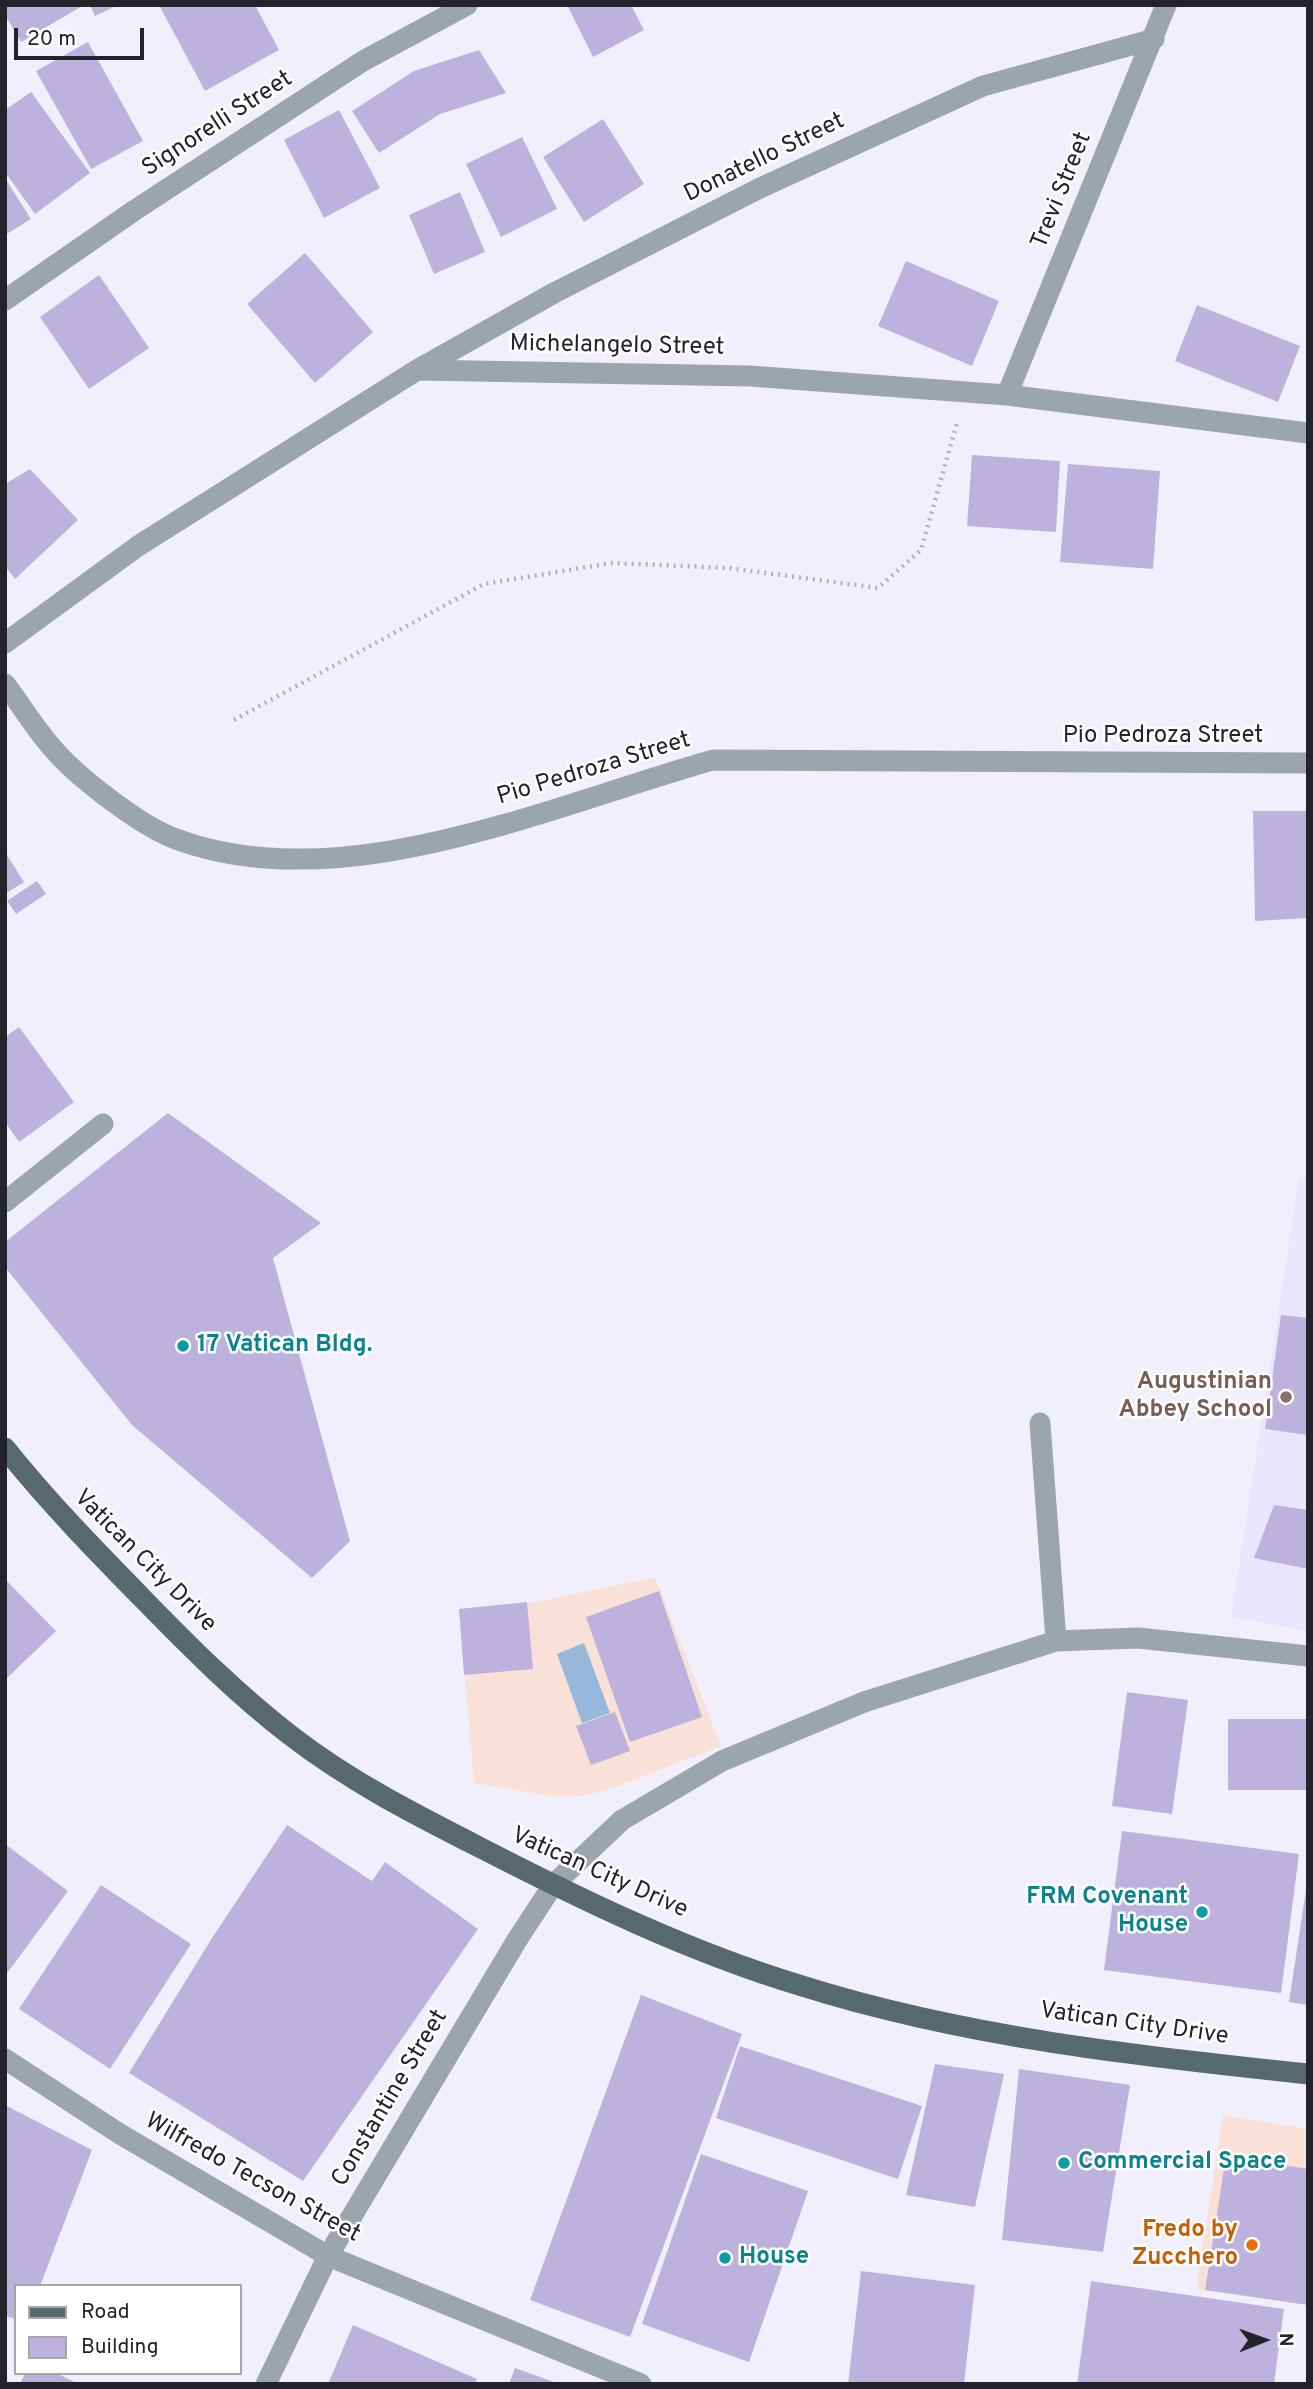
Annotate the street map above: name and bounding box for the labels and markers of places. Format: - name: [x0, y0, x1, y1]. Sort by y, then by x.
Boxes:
- place label: 17 Vatican Bldg.: [197, 1332, 373, 1360]
- marker: 17 Vatican Bldg.: [175, 1338, 191, 1354]
- place label: Augustinian Abbey School: [1118, 1369, 1272, 1425]
- marker: Augustinian Abbey School: [1278, 1389, 1294, 1405]
- place label: FRM Covenant House: [1026, 1884, 1188, 1940]
- marker: FRM Covenant House: [1194, 1904, 1210, 1920]
- place label: Commercial Space: [1078, 2149, 1286, 2177]
- marker: Commercial Space: [1056, 2155, 1072, 2171]
- place label: Fredo by Zucchero: [1132, 2217, 1238, 2273]
- marker: Fredo by Zucchero: [1244, 2237, 1260, 2253]
- place label: House: [739, 2244, 809, 2272]
- marker: House: [717, 2250, 733, 2266]

